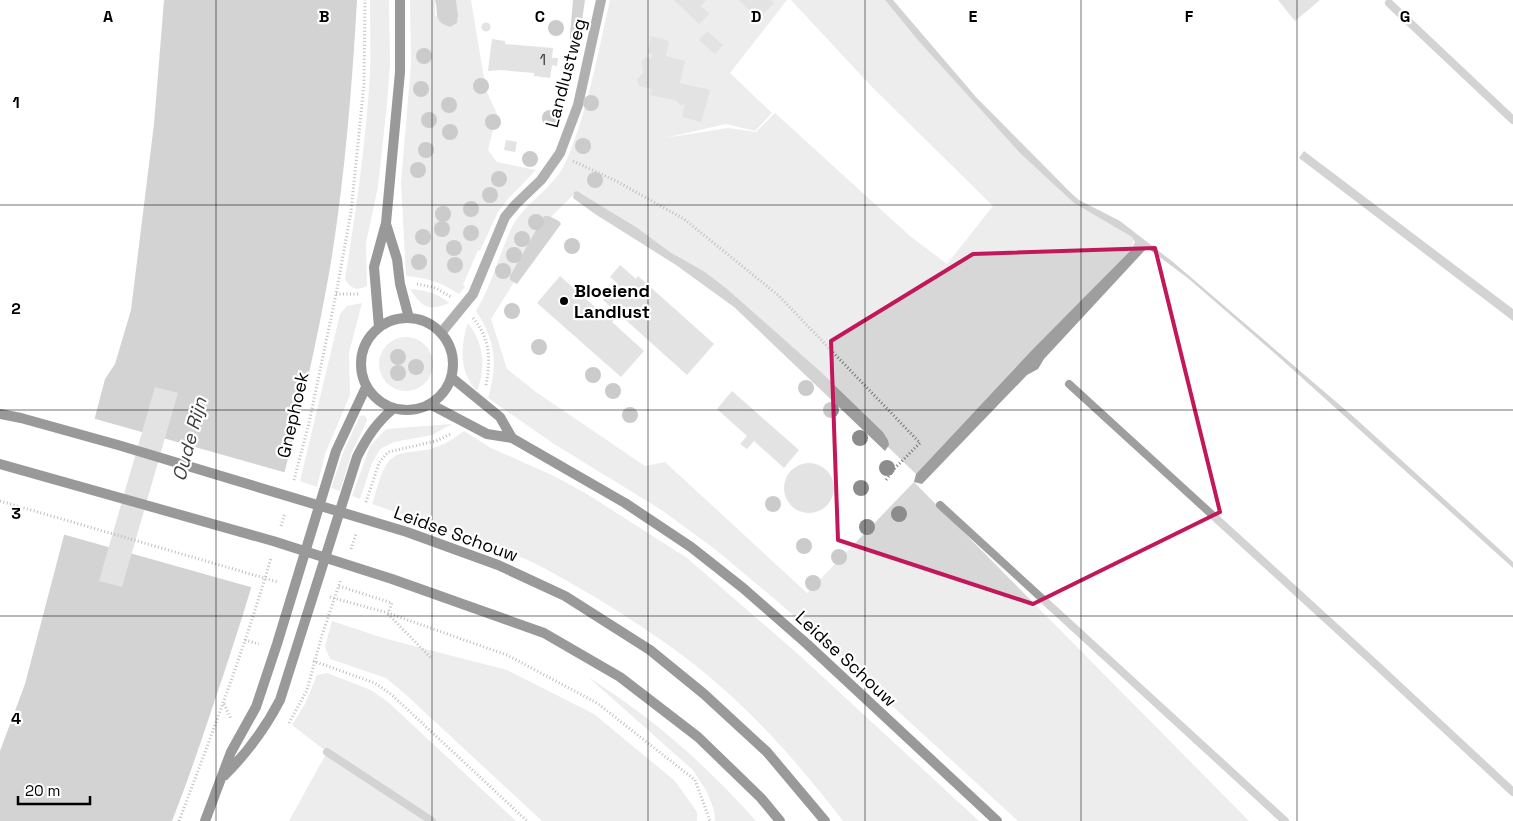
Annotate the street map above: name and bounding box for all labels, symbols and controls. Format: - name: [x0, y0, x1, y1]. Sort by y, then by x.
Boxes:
- text: A: [103, 6, 113, 27]
- text: B: [319, 6, 329, 27]
- text: C: [535, 6, 545, 27]
- text: D: [751, 6, 761, 27]
- text: E: [969, 6, 978, 27]
- text: F: [1185, 6, 1194, 27]
- text: G: [1400, 6, 1410, 27]
- street label: Landlustweg: [540, 16, 591, 130]
- house number: 1: [540, 50, 546, 69]
- text: 1: [12, 92, 20, 113]
- place label: Bloeiend Landlust: [574, 279, 650, 323]
- marker: Bloeiend Landlust: [558, 295, 570, 307]
- text: 2: [11, 298, 21, 319]
- street label: Gnephoek: [271, 369, 314, 460]
- water label: Oude Rijn: [166, 394, 213, 484]
- street label: Leidse Schouw: [391, 500, 521, 567]
- text: 3: [11, 503, 21, 524]
- street label: Leidse Schouw: [791, 606, 902, 712]
- text: 4: [11, 708, 21, 729]
- scale bar: [18, 774, 90, 806]
- text: 20 m: [25, 781, 60, 800]

